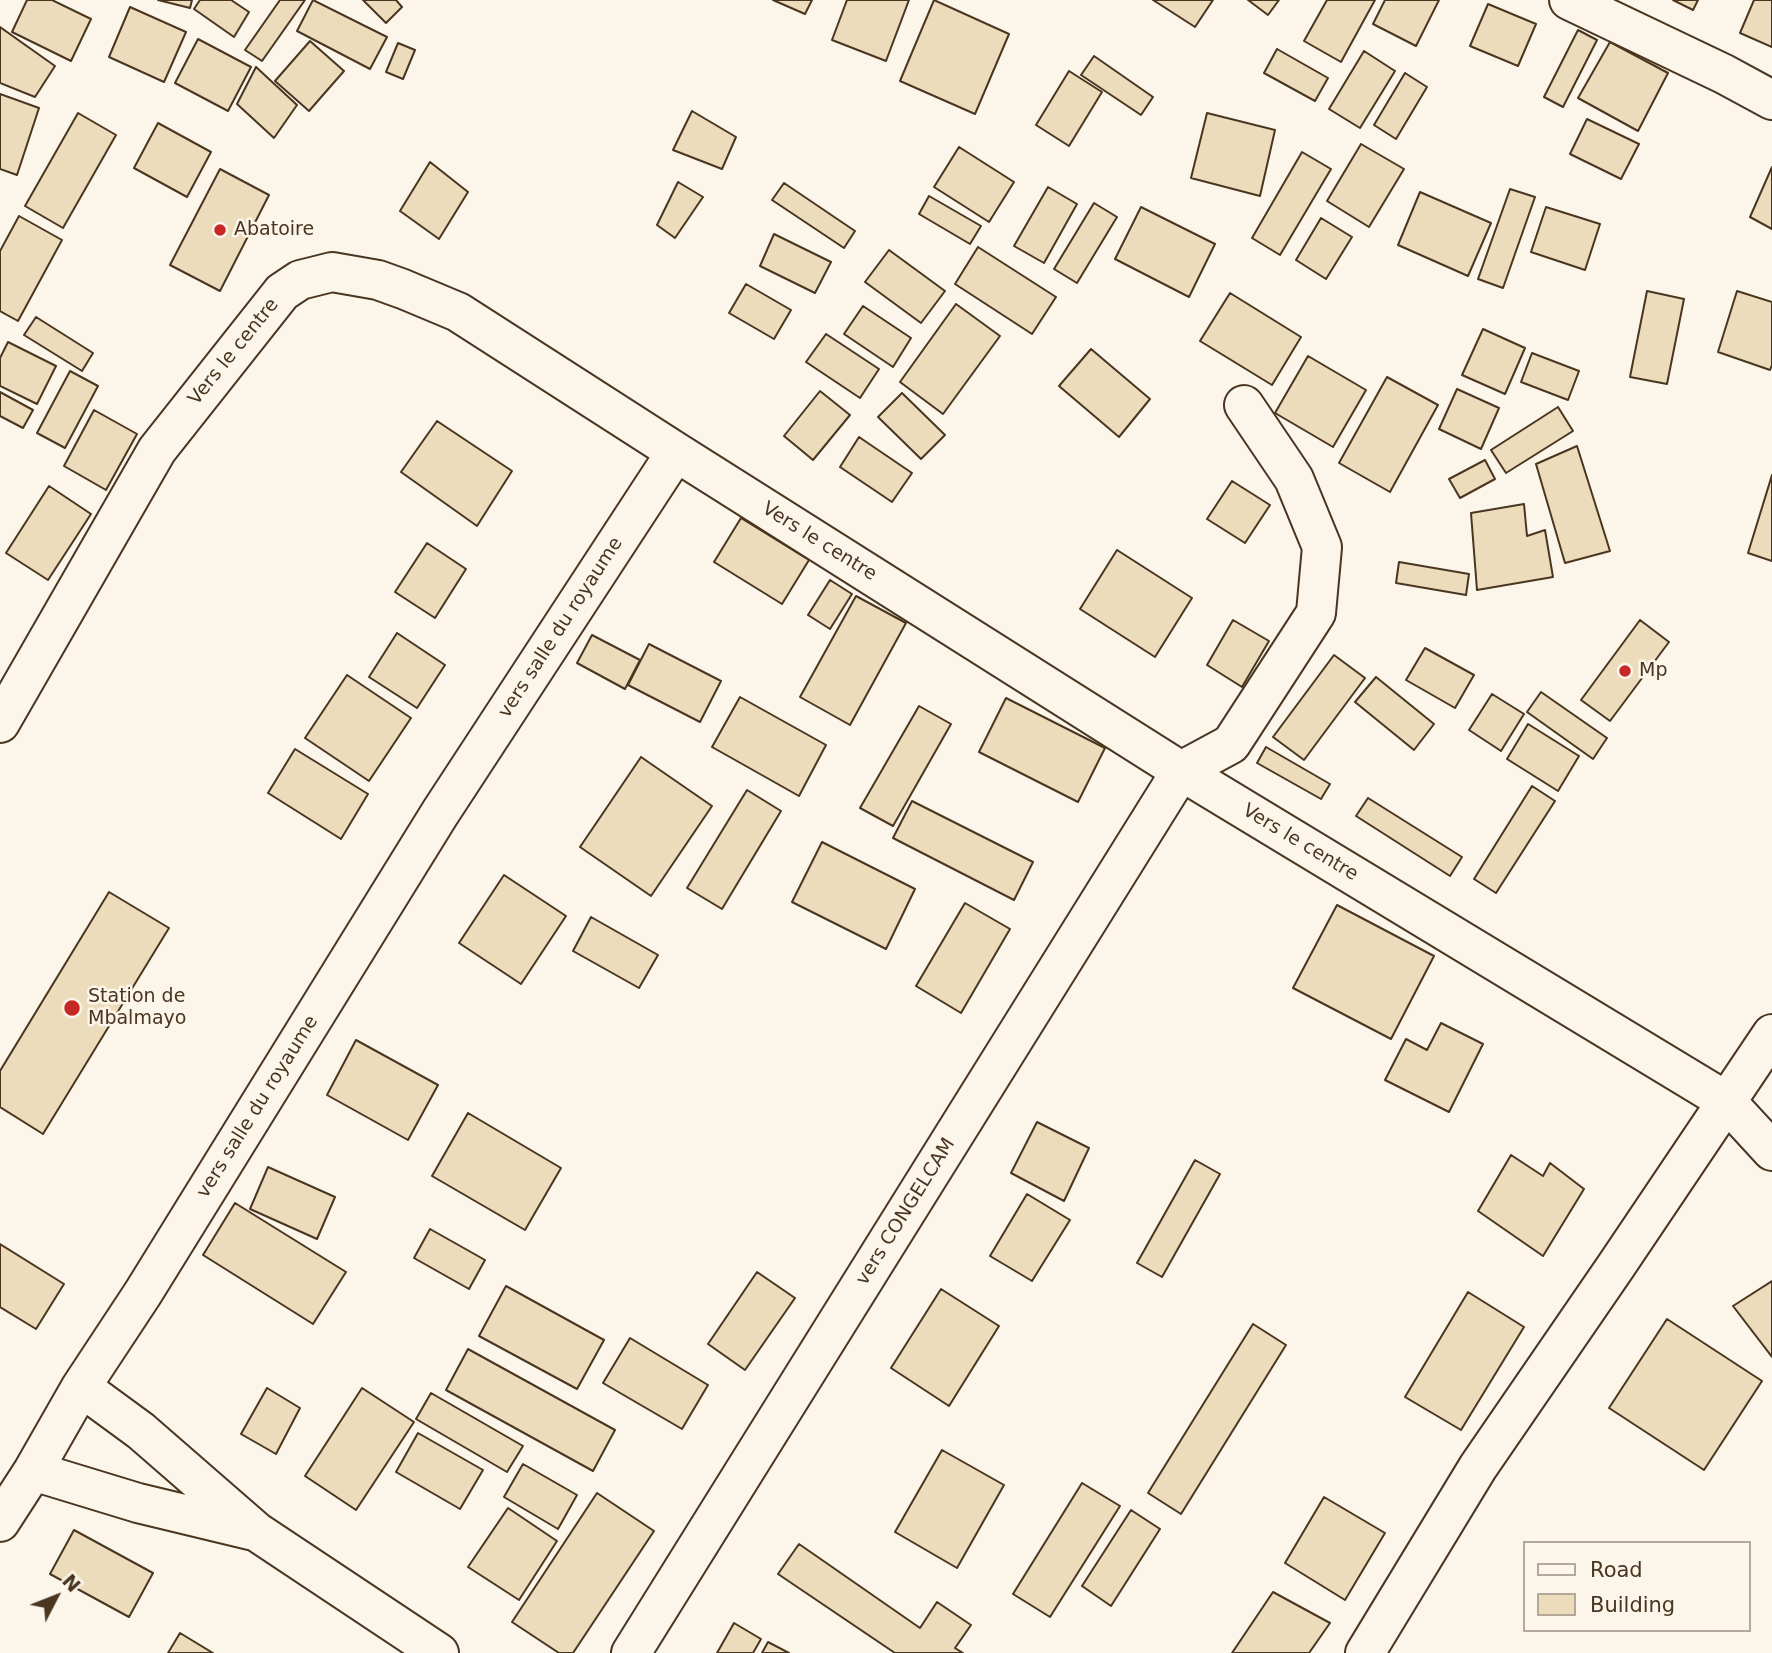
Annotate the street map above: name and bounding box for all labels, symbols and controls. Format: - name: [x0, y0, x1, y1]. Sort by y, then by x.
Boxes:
- place label: Abatoire: [234, 219, 314, 241]
- marker: Abatoire: [212, 222, 228, 238]
- street label: Vers le centre: [184, 294, 284, 410]
- street label: Vers le centre: [758, 498, 880, 586]
- street label: vers salle du royaume: [494, 533, 628, 723]
- place label: Mp: [1639, 660, 1667, 682]
- marker: Mp: [1617, 663, 1633, 679]
- street label: Vers le centre: [1238, 800, 1362, 886]
- place label: Station de Mbalmayo: [88, 986, 186, 1030]
- marker: Station de Mbalmayo: [62, 998, 82, 1018]
- street label: vers salle du royaume: [192, 1012, 324, 1202]
- street label: vers CONGELCAM: [852, 1134, 960, 1290]
- legend: [1524, 1541, 1751, 1632]
- text: Road: [1590, 1558, 1643, 1582]
- north arrow: [21, 1562, 91, 1632]
- text: N: [58, 1570, 85, 1596]
- text: Building: [1590, 1593, 1675, 1617]

